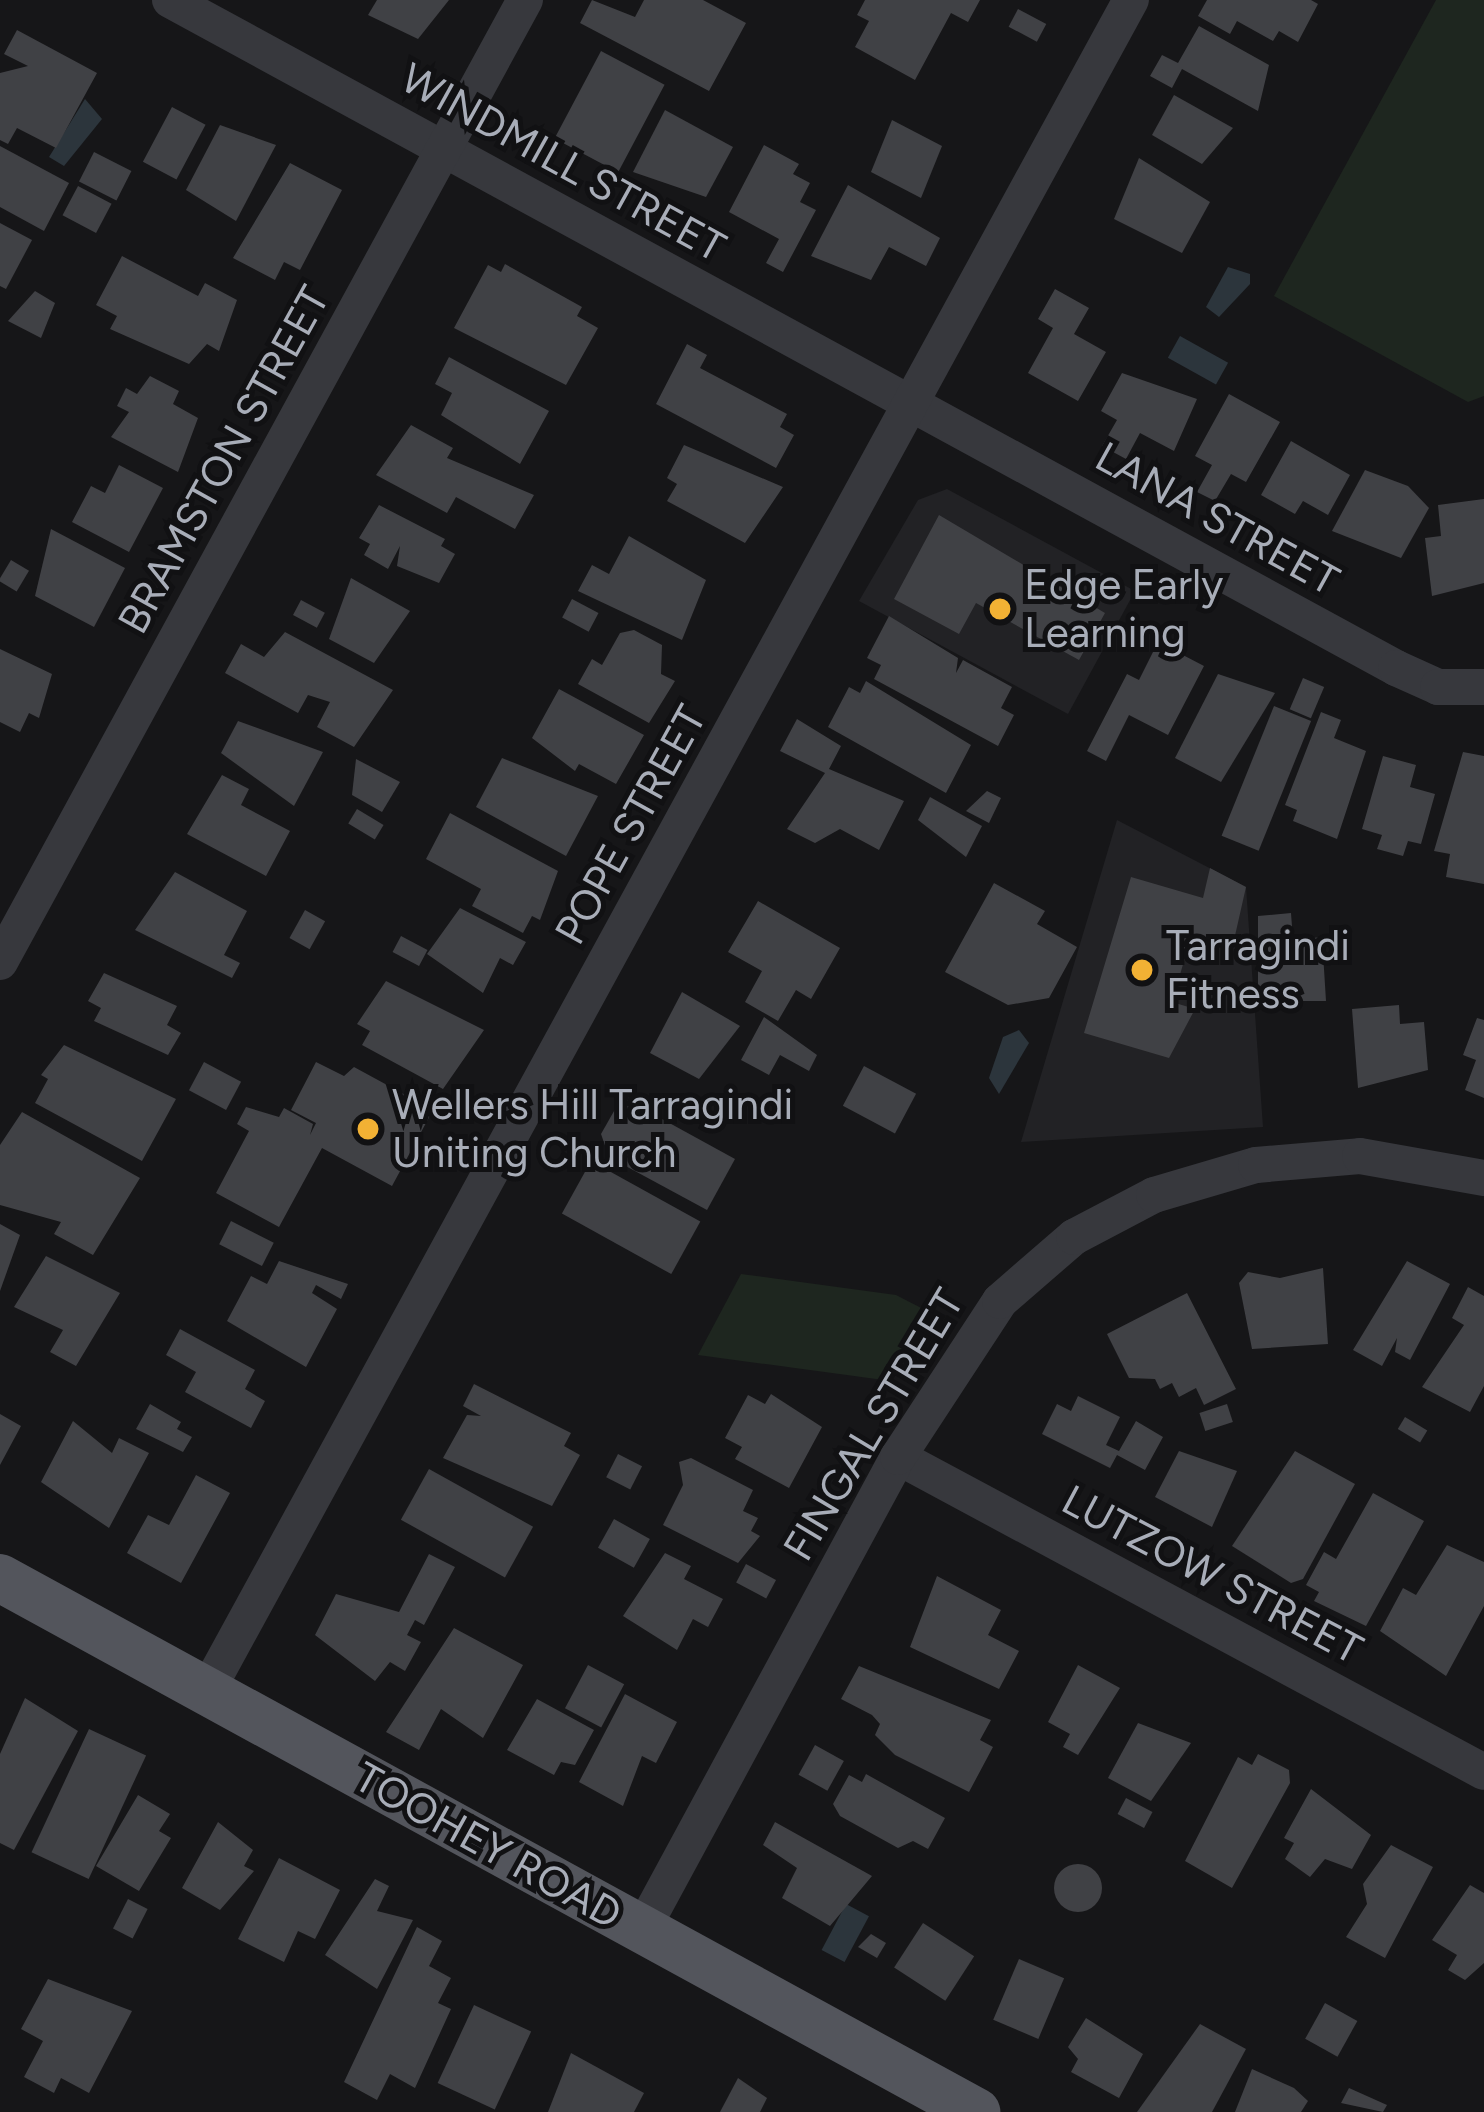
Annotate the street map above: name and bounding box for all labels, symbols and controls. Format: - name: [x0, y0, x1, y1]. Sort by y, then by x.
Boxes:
- street label: WINDMILL STREET: [392, 53, 734, 273]
- street label: BRAMSTON STREET: [108, 278, 340, 642]
- street label: LANA STREET: [1087, 432, 1347, 606]
- place label: Edge Early Learning: [1024, 560, 1223, 658]
- marker: Edge Early Learning: [987, 596, 1013, 622]
- street label: POPE STREET: [545, 697, 717, 953]
- place label: Tarragindi Fitness: [1166, 921, 1350, 1020]
- marker: Tarragindi Fitness: [1129, 957, 1155, 983]
- place label: Wellers Hill Tarragindi Uniting Church: [392, 1080, 793, 1178]
- marker: Wellers Hill Tarragindi Uniting Church: [355, 1116, 381, 1142]
- street label: FINGAL STREET: [773, 1280, 975, 1570]
- street label: LUTZOW STREET: [1053, 1475, 1371, 1675]
- street label: TOOHEY ROAD: [346, 1752, 630, 1940]

